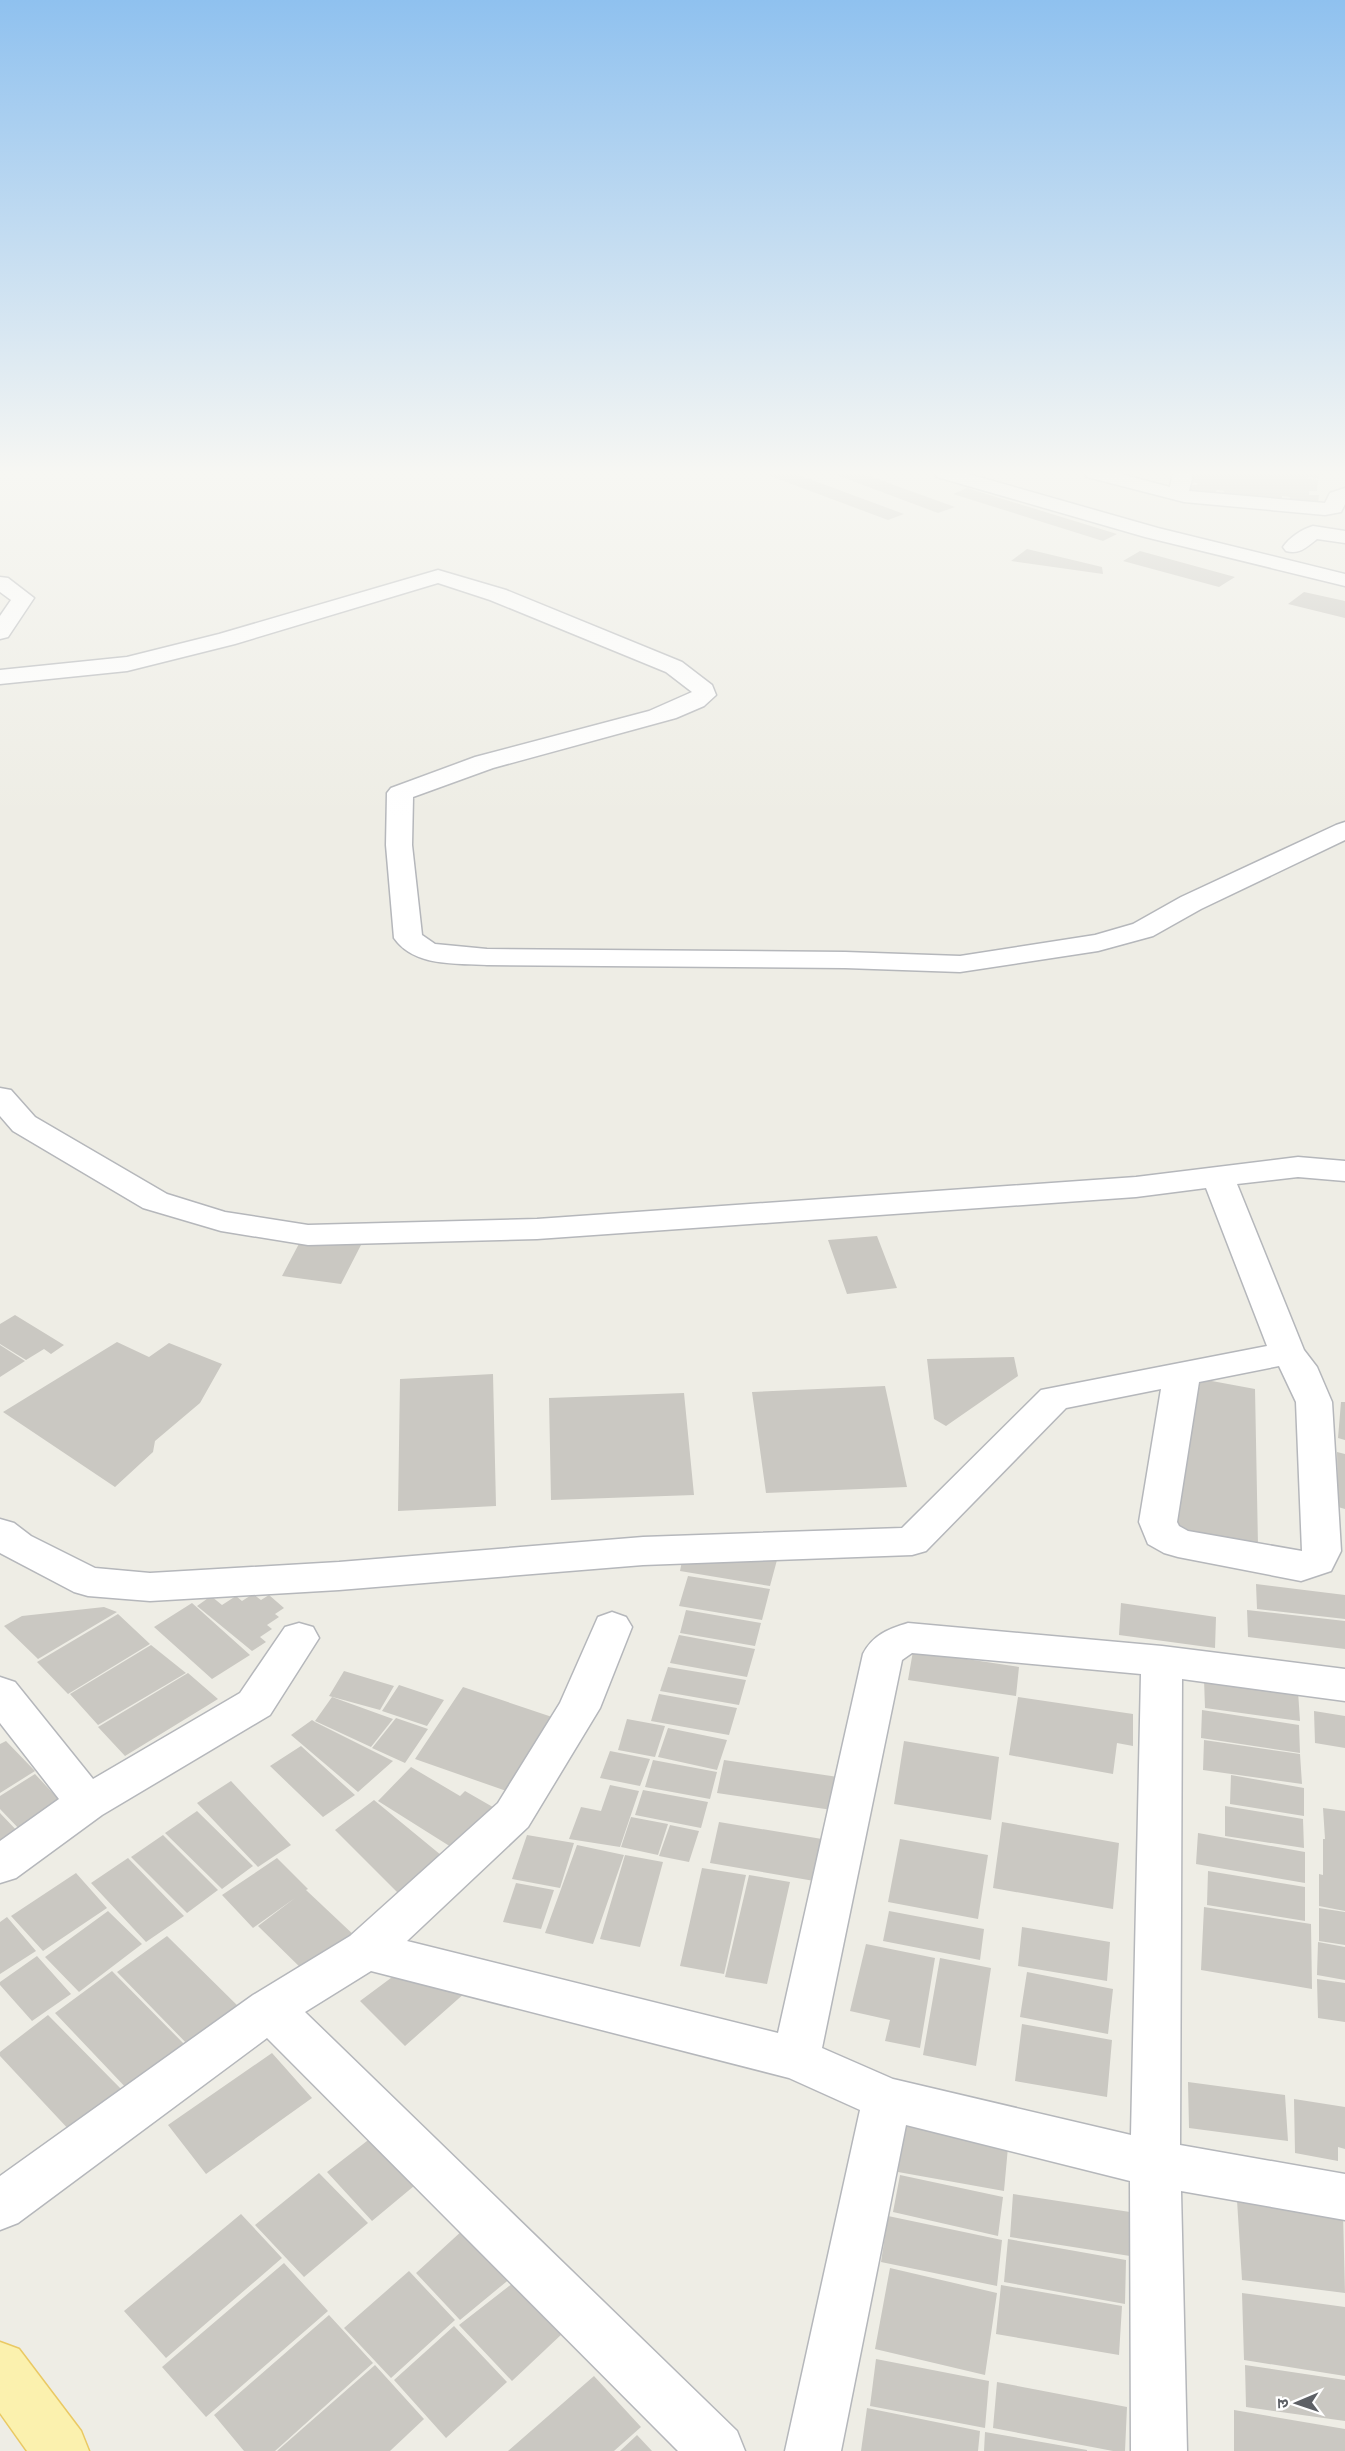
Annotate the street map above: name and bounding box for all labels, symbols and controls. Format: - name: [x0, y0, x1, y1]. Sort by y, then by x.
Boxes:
- north arrow: [1267, 2373, 1327, 2433]
- text: उ: [1273, 2398, 1292, 2409]

